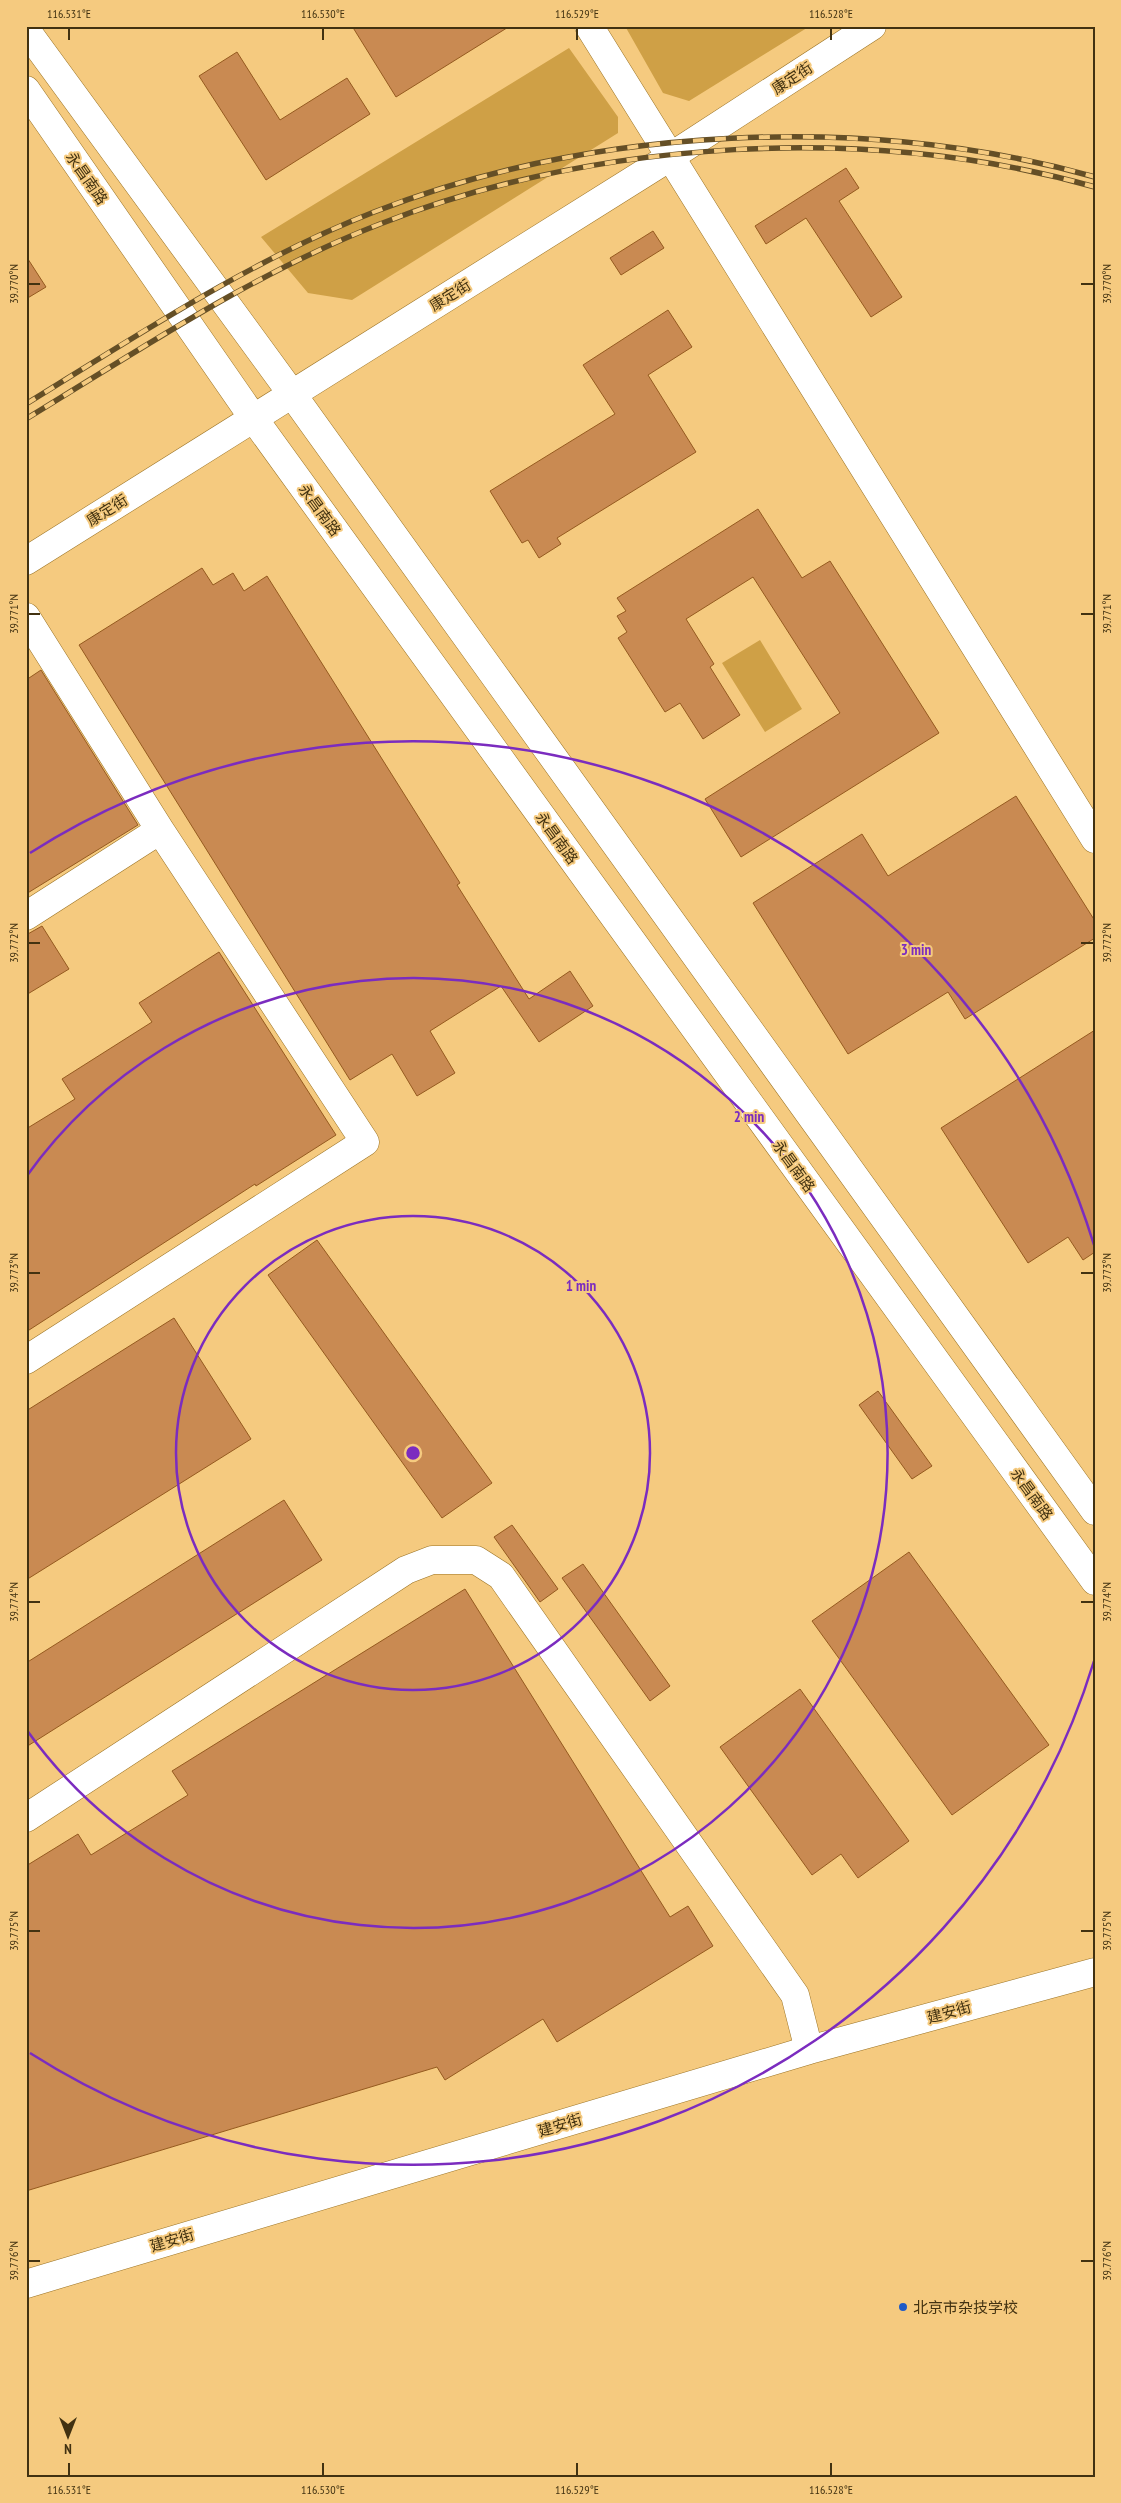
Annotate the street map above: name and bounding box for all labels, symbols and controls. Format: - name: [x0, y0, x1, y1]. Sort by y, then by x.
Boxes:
- text: 116.531°E: [47, 6, 91, 21]
- text: 116.530°E: [301, 6, 345, 21]
- text: 116.529°E: [555, 6, 599, 21]
- text: 116.528°E: [809, 6, 853, 21]
- street label: 康定街: [768, 58, 816, 98]
- street label: 永昌南路: [62, 148, 112, 208]
- text: 39.770°N: [6, 264, 21, 304]
- text: 39.770°N: [1099, 264, 1114, 304]
- street label: 康定街: [426, 275, 474, 315]
- street label: 永昌南路: [295, 480, 345, 540]
- street label: 康定街: [83, 490, 131, 530]
- text: 39.771°N: [6, 594, 21, 634]
- text: 39.771°N: [1099, 594, 1114, 634]
- street label: 永昌南路: [532, 808, 582, 868]
- text: 39.772°N: [6, 923, 21, 963]
- text: 39.772°N: [1099, 923, 1114, 963]
- text: 3 min: [901, 940, 931, 959]
- text: 2 min: [734, 1107, 764, 1126]
- street label: 永昌南路: [769, 1136, 819, 1196]
- text: 39.773°N: [6, 1253, 21, 1293]
- text: 39.773°N: [1099, 1253, 1114, 1293]
- text: 1 min: [566, 1276, 596, 1295]
- centre of rings: [404, 1444, 422, 1462]
- street label: 永昌南路: [1007, 1464, 1057, 1524]
- text: 39.774°N: [6, 1582, 21, 1622]
- text: 39.774°N: [1099, 1582, 1114, 1622]
- text: 39.775°N: [6, 1911, 21, 1951]
- text: 39.775°N: [1099, 1911, 1114, 1951]
- street label: 建安街: [925, 1997, 973, 2027]
- street label: 建安街: [536, 2109, 584, 2141]
- street label: 建安街: [148, 2224, 196, 2256]
- text: 39.776°N: [6, 2241, 21, 2281]
- text: 39.776°N: [1099, 2241, 1114, 2281]
- place label: 北京市杂技学校: [913, 2298, 1018, 2317]
- marker: 北京市杂技学校: [897, 2301, 909, 2313]
- north arrow: [42, 2410, 92, 2460]
- text: N: [64, 2440, 72, 2458]
- text: 116.531°E: [47, 2482, 91, 2497]
- text: 116.530°E: [301, 2482, 345, 2497]
- text: 116.529°E: [555, 2482, 599, 2497]
- text: 116.528°E: [809, 2482, 853, 2497]

